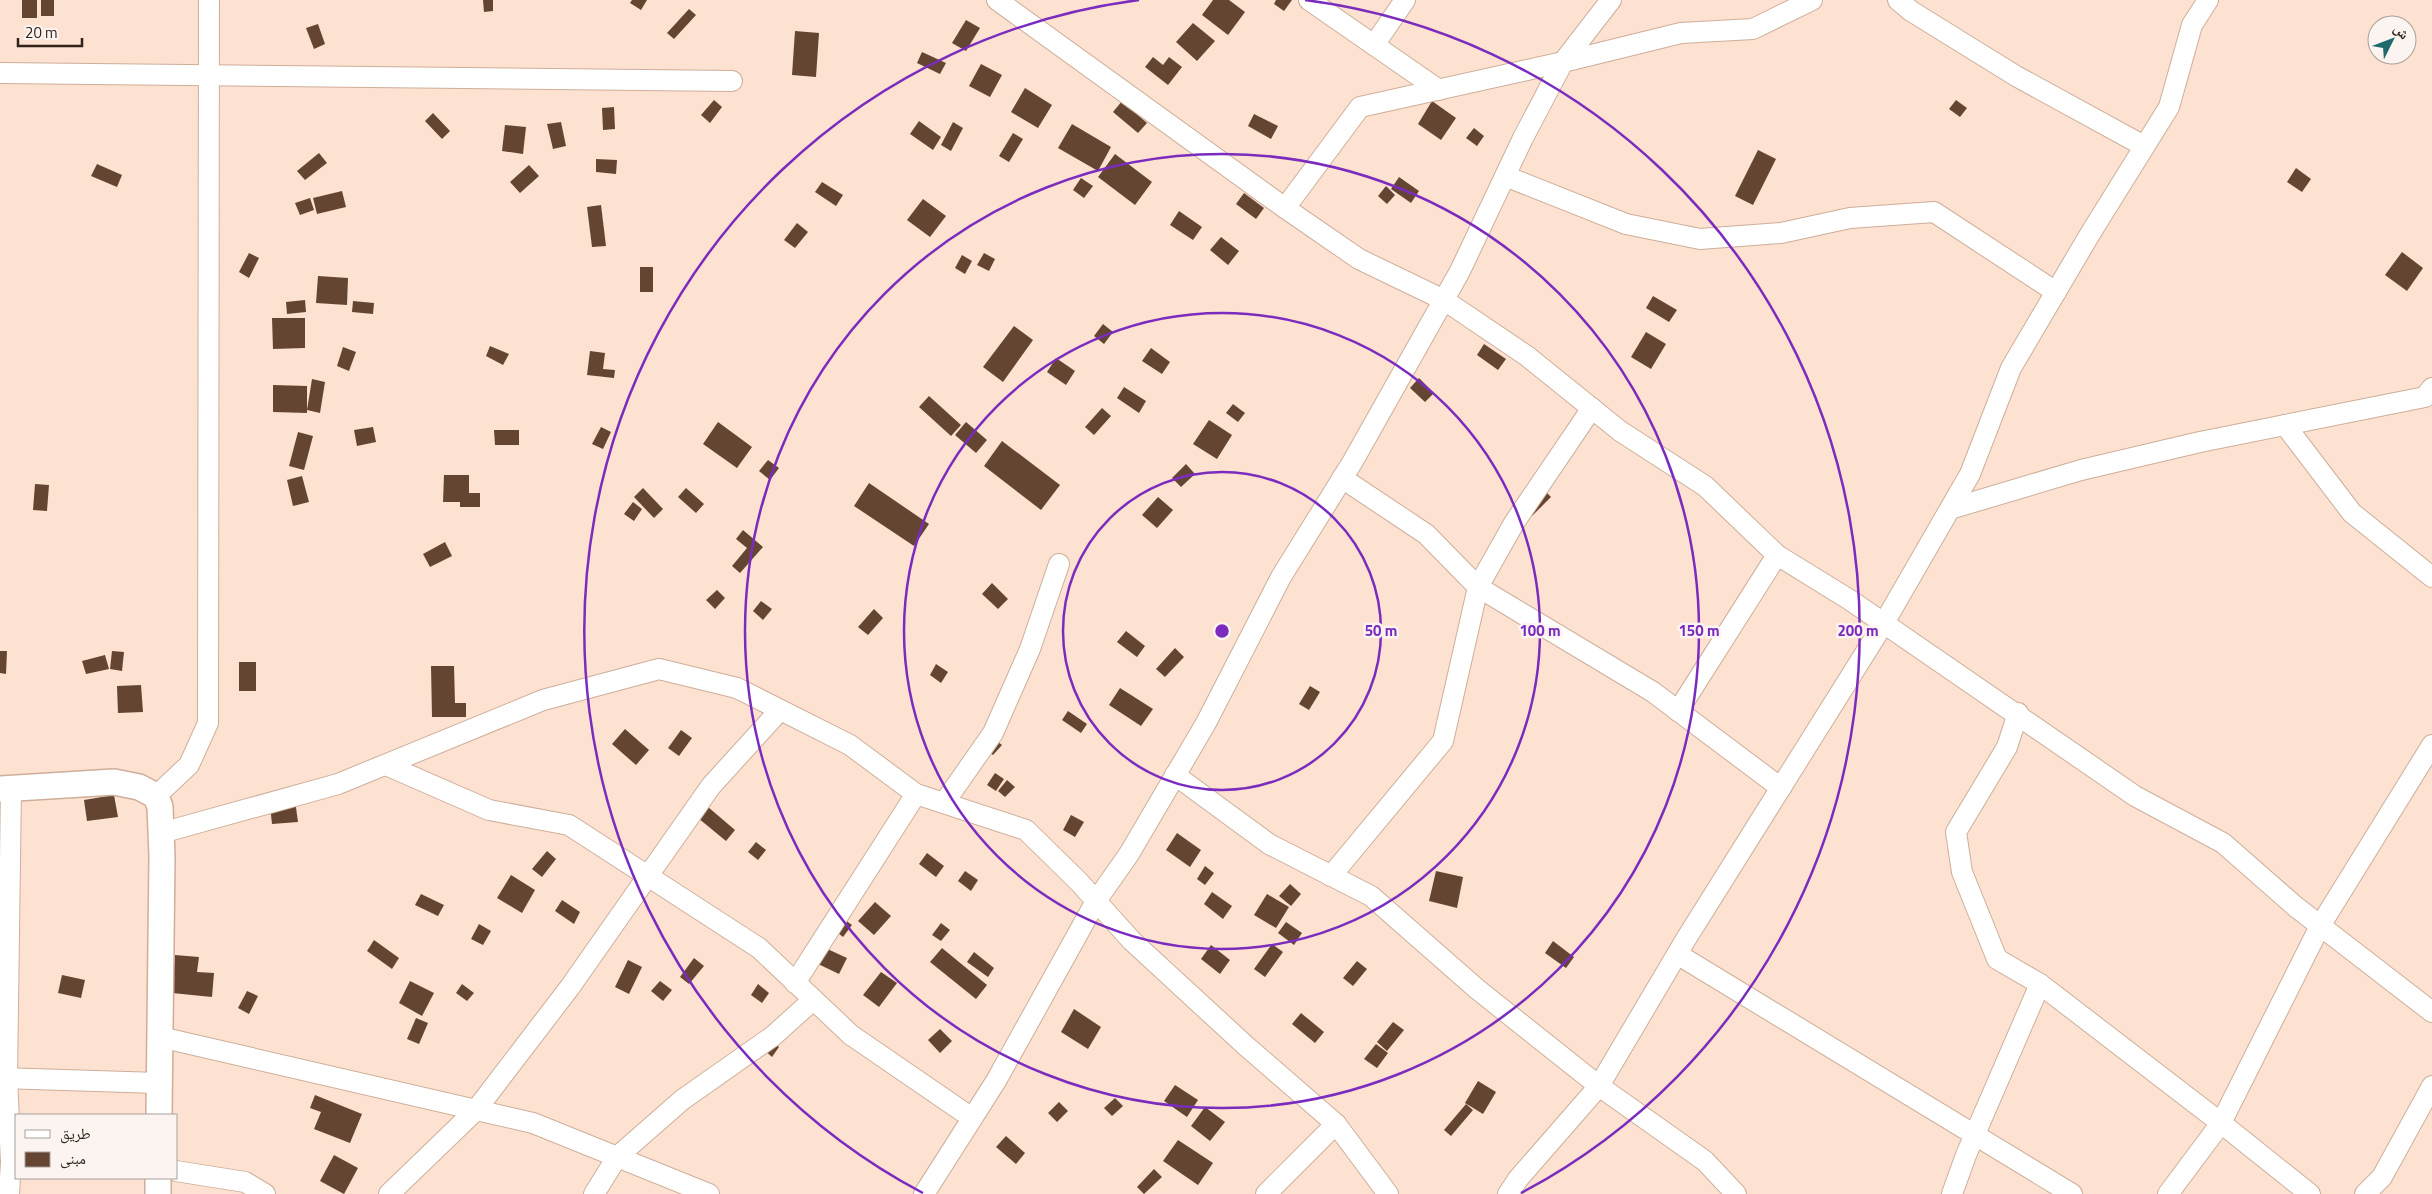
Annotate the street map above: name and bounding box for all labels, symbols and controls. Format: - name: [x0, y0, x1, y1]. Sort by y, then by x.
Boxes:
- scale bar: [18, 15, 81, 47]
- north arrow: [2367, 15, 2417, 65]
- text: ش: [2389, 18, 2415, 44]
- text: 20 m: [25, 21, 58, 44]
- text: 50 m: [1365, 619, 1397, 642]
- text: 100 m: [1519, 619, 1561, 642]
- text: 150 m: [1678, 619, 1720, 642]
- text: 200 m: [1837, 619, 1879, 642]
- centre of rings: [1213, 622, 1231, 640]
- legend: [15, 1114, 178, 1179]
- text: طريق: [60, 1122, 91, 1145]
- text: مبنى: [60, 1147, 86, 1170]

